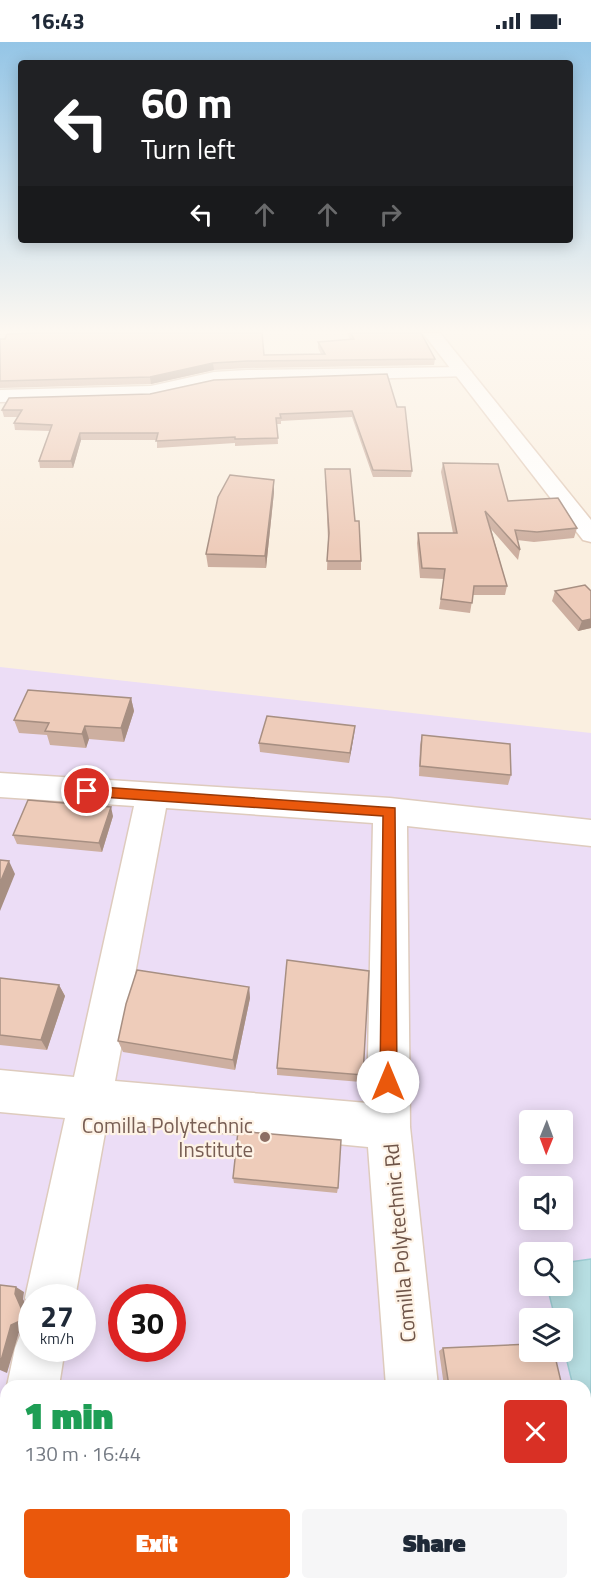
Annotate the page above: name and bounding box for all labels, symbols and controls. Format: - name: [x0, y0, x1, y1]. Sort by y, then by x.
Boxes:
- text: 16:43: [30, 4, 85, 38]
- text: 60 m: [141, 70, 233, 134]
- icon: left: [42, 84, 120, 162]
- text: Turn left: [141, 128, 235, 169]
- icon: left: [185, 198, 218, 231]
- icon: ahead: [248, 198, 281, 231]
- icon: ahead: [311, 198, 344, 231]
- icon: right: [374, 198, 407, 231]
- pin: [61, 765, 112, 816]
- icon: arrive: [70, 774, 103, 807]
- position arrow: [356, 1050, 420, 1114]
- place label: Comilla Polytechnic Institute: [82, 1109, 253, 1165]
- north arrow: [519, 1110, 573, 1164]
- map controls: [519, 1110, 573, 1362]
- marker: Comilla Polytechnic Institute: [258, 1130, 272, 1144]
- street label: Comilla Polytechnic Rd: [374, 1142, 424, 1344]
- button: sound: [519, 1176, 573, 1230]
- button: search: [519, 1242, 573, 1296]
- speed limit sign: 30: [108, 1284, 186, 1362]
- text: 27: [40, 1293, 74, 1339]
- button: layers: [519, 1308, 573, 1362]
- text: km/h: [40, 1327, 74, 1350]
- text: 1 min: [24, 1388, 113, 1443]
- button: close: [504, 1400, 567, 1463]
- text: 130 m · 16:44: [24, 1438, 141, 1469]
- button: Exit: [24, 1509, 290, 1578]
- button: Share: [302, 1509, 567, 1578]

